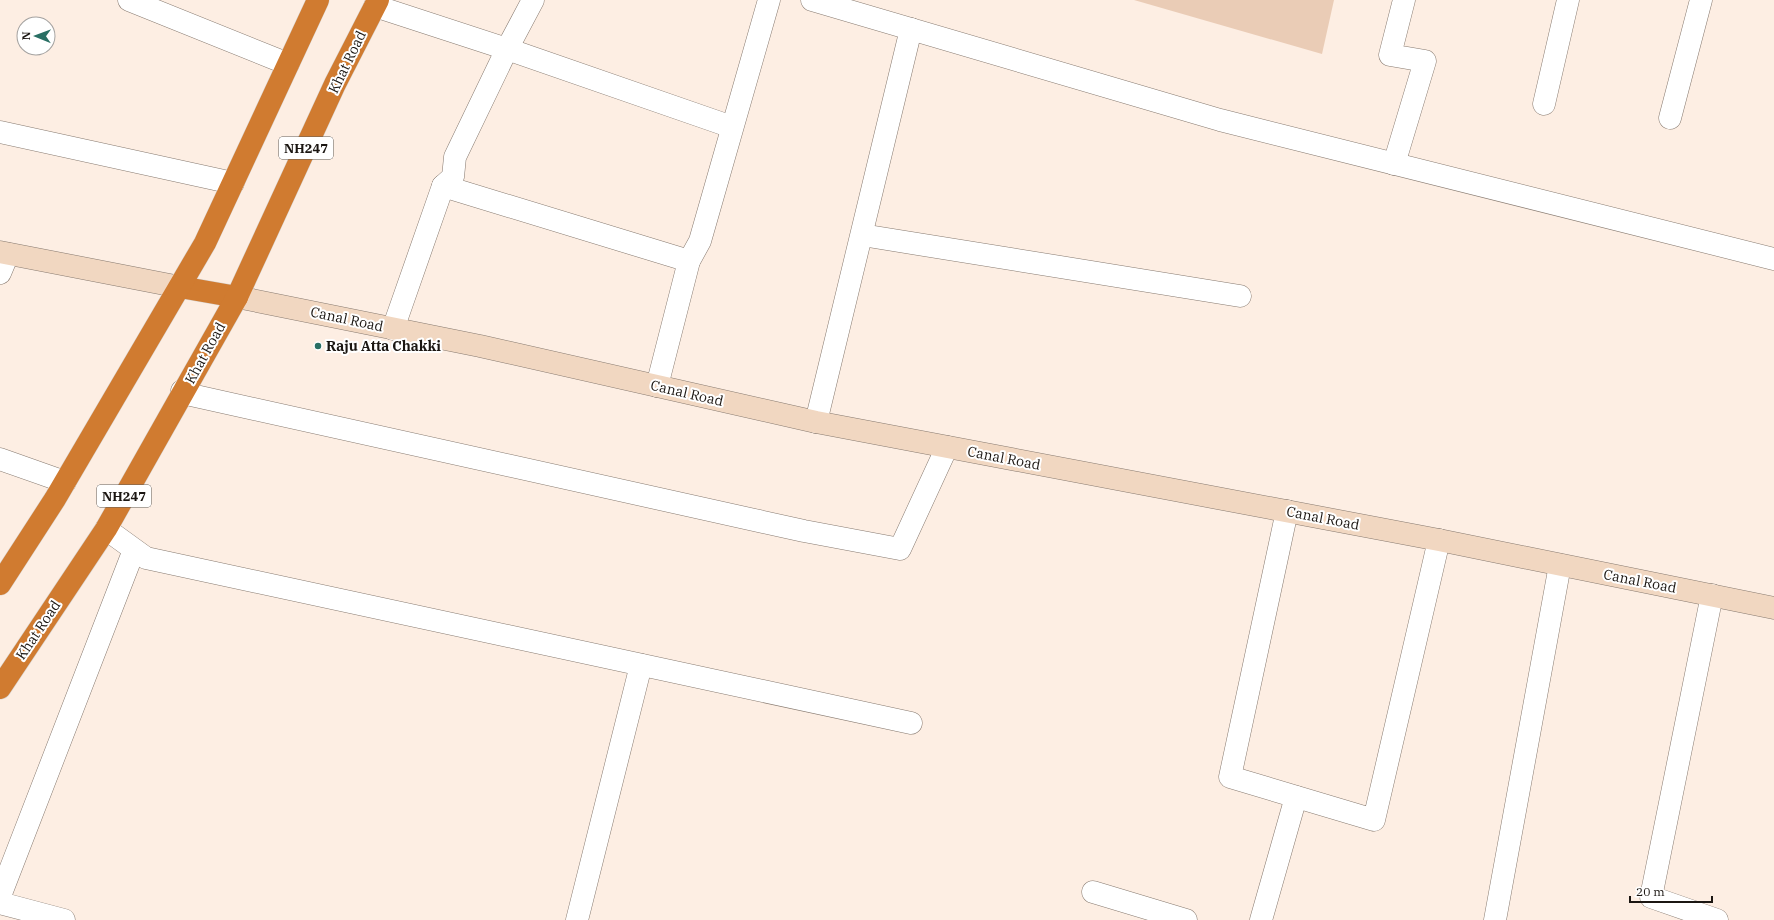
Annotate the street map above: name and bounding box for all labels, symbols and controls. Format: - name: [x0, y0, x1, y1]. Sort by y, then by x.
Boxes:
- north arrow: [16, 16, 56, 56]
- street label: Khat Road: [324, 27, 370, 96]
- text: N: [19, 31, 33, 40]
- road number: NH247: [279, 137, 333, 159]
- street label: Canal Road: [309, 303, 386, 336]
- street label: Khat Road: [181, 319, 230, 387]
- place label: Raju Atta Chakki: [326, 337, 441, 355]
- marker: Raju Atta Chakki: [313, 341, 323, 351]
- street label: Canal Road: [649, 376, 726, 410]
- street label: Canal Road: [966, 442, 1043, 474]
- road number: NH247: [97, 485, 151, 507]
- street label: Canal Road: [1285, 502, 1362, 534]
- street label: Canal Road: [1602, 565, 1679, 597]
- street label: Khat Road: [12, 596, 65, 663]
- scale bar: [1630, 878, 1712, 904]
- text: 20 m: [1636, 884, 1665, 899]

